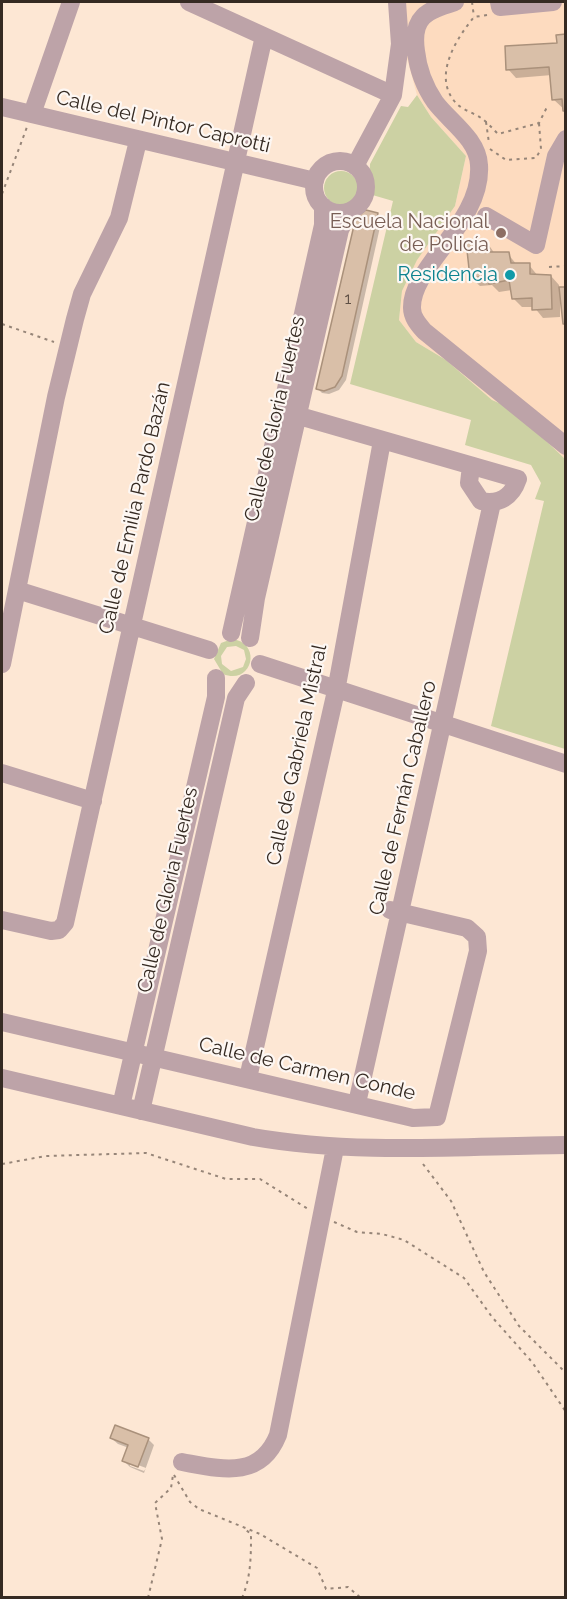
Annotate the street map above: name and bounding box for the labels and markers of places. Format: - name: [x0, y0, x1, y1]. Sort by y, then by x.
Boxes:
- place label: Escuela Nacional de Policía: [330, 210, 489, 257]
- marker: Escuela Nacional de Policía: [494, 226, 508, 240]
- place label: Residencia: [397, 263, 498, 287]
- marker: Residencia: [503, 268, 517, 282]

